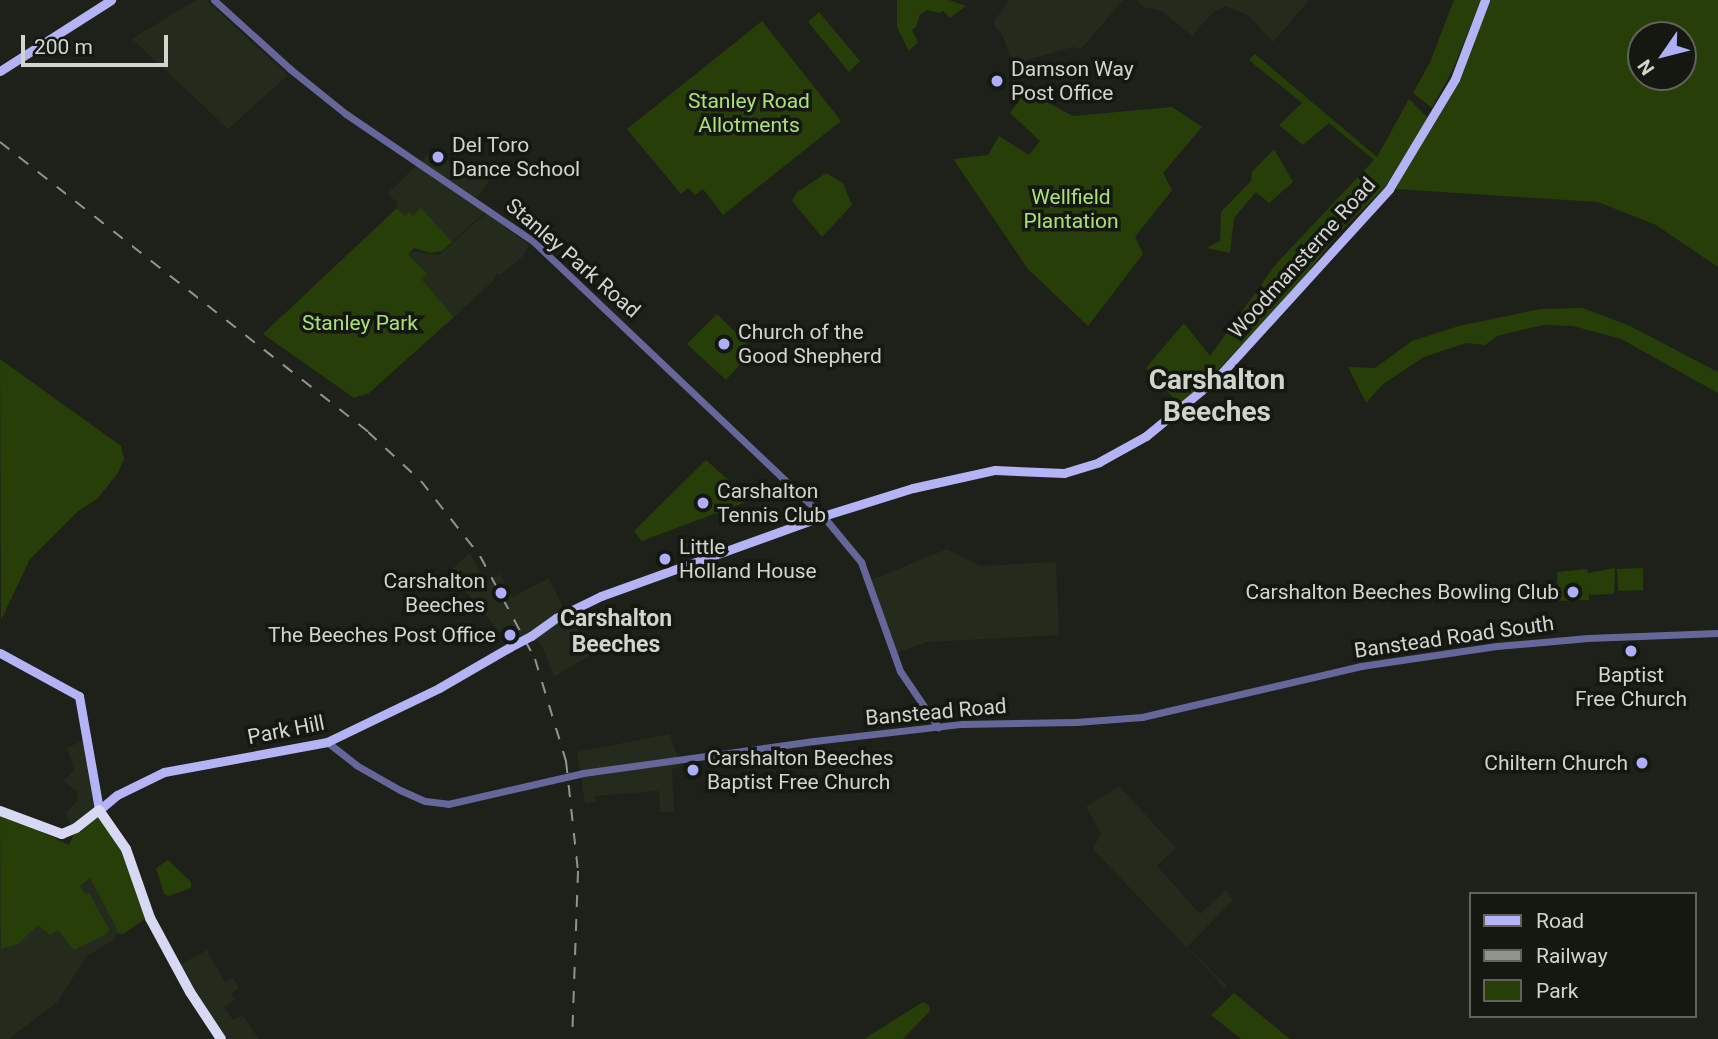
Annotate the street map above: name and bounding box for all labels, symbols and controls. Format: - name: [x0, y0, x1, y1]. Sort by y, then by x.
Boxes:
- scale bar: [24, 21, 172, 65]
- north arrow: [1627, 21, 1697, 91]
- text: 200 m: [34, 35, 93, 59]
- text: N: [1633, 55, 1659, 79]
- place label: Damson Way Post Office: [1011, 56, 1134, 106]
- marker: Damson Way Post Office: [989, 73, 1005, 89]
- park label: Stanley Road Allotments: [688, 88, 810, 138]
- place label: Del Toro Dance School: [452, 132, 580, 182]
- marker: Del Toro Dance School: [430, 149, 446, 165]
- street label: Woodmansterne Road: [1223, 172, 1381, 344]
- park label: Wellfield Plantation: [1023, 184, 1119, 234]
- street label: Stanley Park Road: [501, 193, 645, 323]
- park label: Stanley Park: [302, 310, 418, 336]
- place label: Church of the Good Shepherd: [738, 319, 882, 369]
- marker: Church of the Good Shepherd: [716, 336, 732, 352]
- district label: Carshalton Beeches: [1149, 363, 1285, 429]
- place label: Carshalton Tennis Club: [717, 478, 826, 528]
- marker: Carshalton Tennis Club: [695, 495, 711, 511]
- place label: Little Holland House: [679, 534, 817, 584]
- marker: Little Holland House: [657, 551, 673, 567]
- place label: Carshalton Beeches: [384, 568, 485, 618]
- place label: Carshalton Beeches Bowling Club: [1246, 579, 1559, 605]
- marker: Carshalton Beeches: [491, 583, 511, 603]
- marker: Carshalton Beeches Bowling Club: [1565, 584, 1581, 600]
- district label: Carshalton Beeches: [560, 605, 672, 659]
- street label: Banstead Road South: [1353, 611, 1555, 663]
- place label: The Beeches Post Office: [268, 622, 496, 648]
- marker: The Beeches Post Office: [502, 627, 518, 643]
- marker: Baptist Free Church: [1623, 643, 1639, 659]
- place label: Baptist Free Church: [1575, 662, 1687, 712]
- street label: Banstead Road: [864, 693, 1008, 731]
- street label: Park Hill: [245, 710, 327, 750]
- place label: Carshalton Beeches Baptist Free Church: [707, 745, 893, 795]
- place label: Chiltern Church: [1484, 750, 1628, 776]
- marker: Chiltern Church: [1634, 755, 1650, 771]
- marker: Carshalton Beeches Baptist Free Church: [685, 762, 701, 778]
- legend: [1470, 892, 1697, 1018]
- text: Road: [1536, 909, 1584, 933]
- text: Railway: [1536, 944, 1608, 968]
- text: Park: [1536, 979, 1578, 1003]

